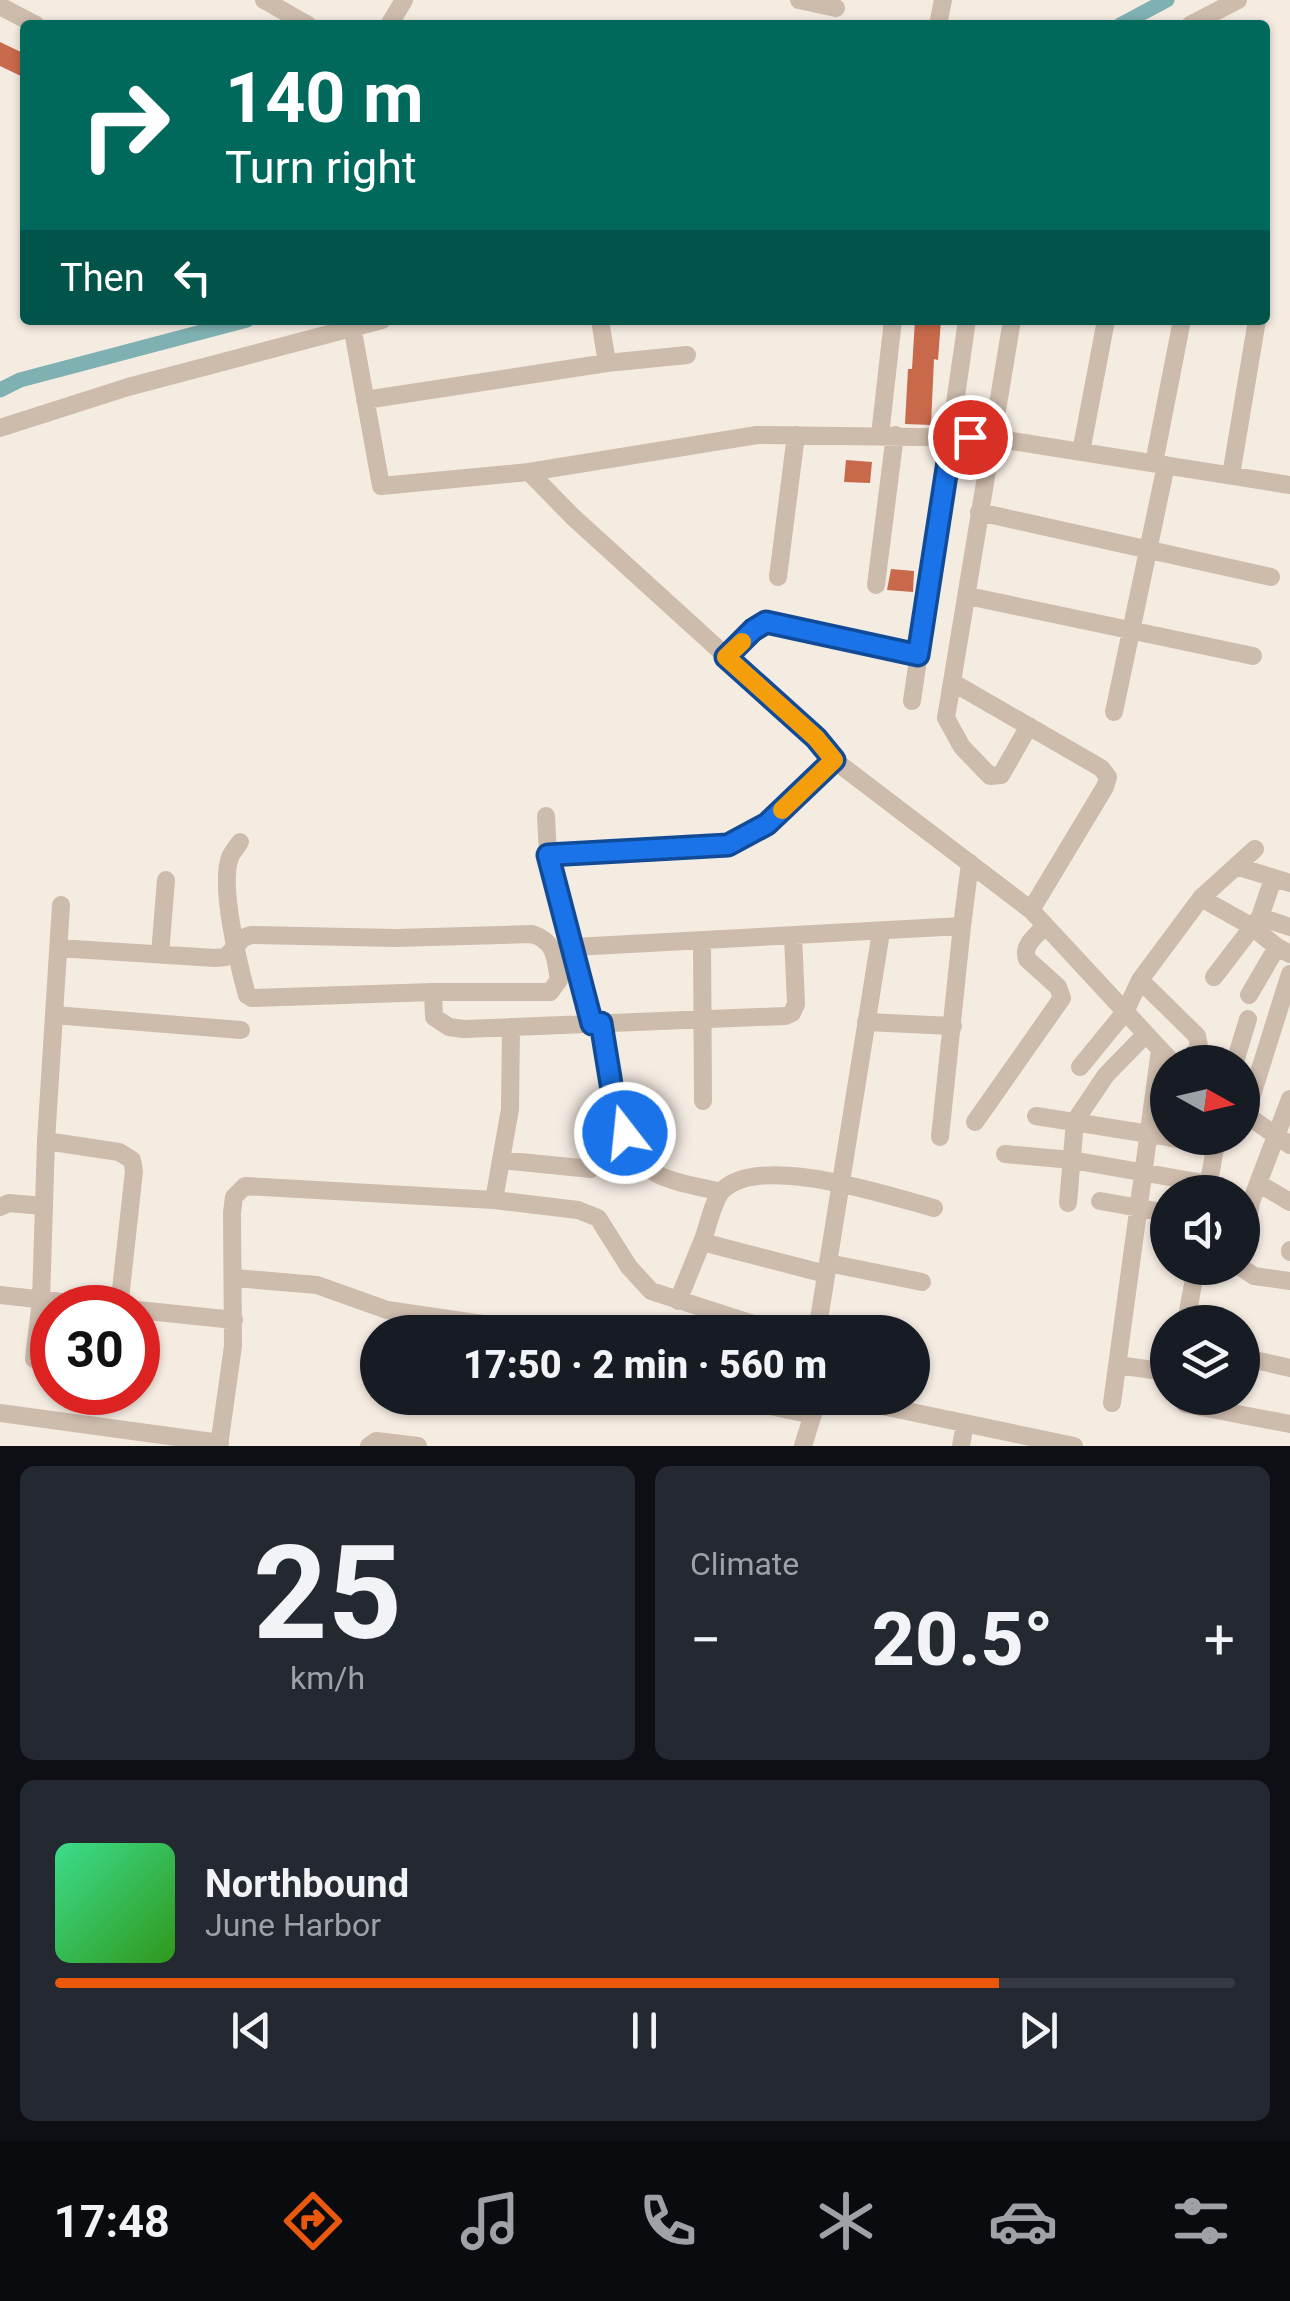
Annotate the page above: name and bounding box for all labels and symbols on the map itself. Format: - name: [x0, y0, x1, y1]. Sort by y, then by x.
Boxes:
- pin: [928, 395, 1013, 480]
- north arrow: [1150, 1045, 1260, 1155]
- position arrow: [573, 1081, 677, 1185]
- speed limit sign: 30: [30, 1285, 160, 1415]

